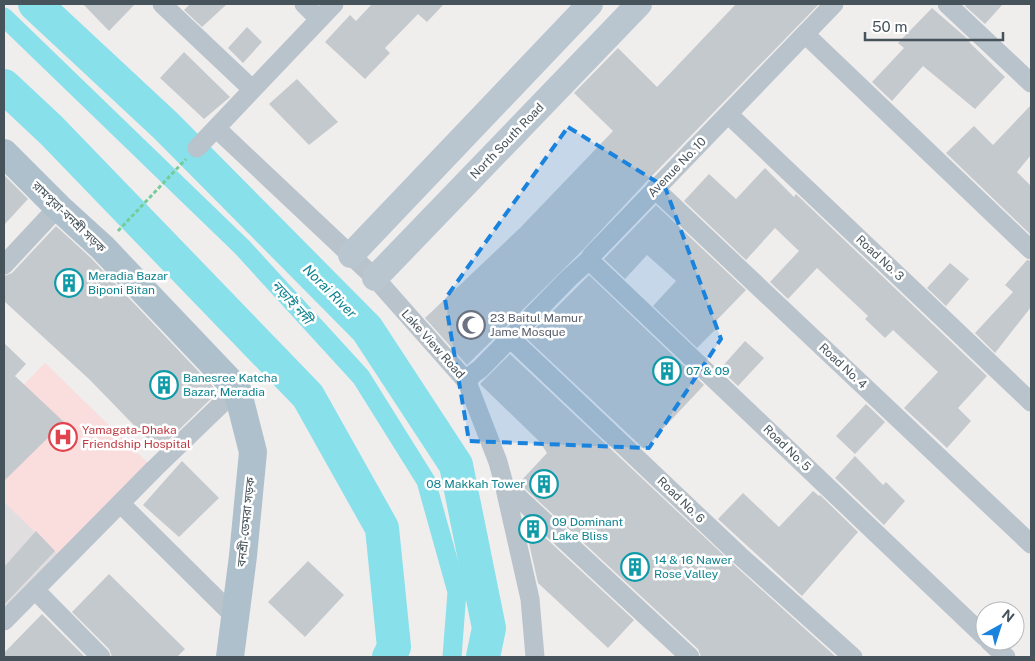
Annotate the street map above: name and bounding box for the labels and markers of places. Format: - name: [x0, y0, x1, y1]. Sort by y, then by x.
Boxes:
- building icon: Meradia Bazar Biponi Bitan: [54, 268, 84, 298]
- place label: Meradia Bazar Biponi Bitan: [88, 269, 168, 297]
- mosque icon: 23 Baitul Mamur Jame Mosque: [456, 310, 486, 340]
- place label: 23 Baitul Mamur Jame Mosque: [490, 311, 583, 339]
- building icon: 07 & 09: [652, 356, 682, 386]
- place label: 07 & 09: [686, 364, 729, 378]
- building icon: Banesree Katcha Bazar, Meradia: [149, 370, 179, 400]
- place label: Banesree Katcha Bazar, Meradia: [183, 371, 277, 399]
- hospital icon: Yamagata-Dhaka Friendship Hospital: [48, 422, 78, 452]
- place label: Yamagata-Dhaka Friendship Hospital: [82, 423, 191, 451]
- building icon: 08 Makkah Tower: [529, 469, 559, 499]
- place label: 08 Makkah Tower: [426, 477, 525, 491]
- building icon: 09 Dominant Lake Bliss: [518, 514, 548, 544]
- place label: 09 Dominant Lake Bliss: [552, 515, 623, 543]
- building icon: 14 & 16 Nawer Rose Valley: [620, 552, 650, 582]
- place label: 14 & 16 Nawer Rose Valley: [654, 553, 733, 581]

